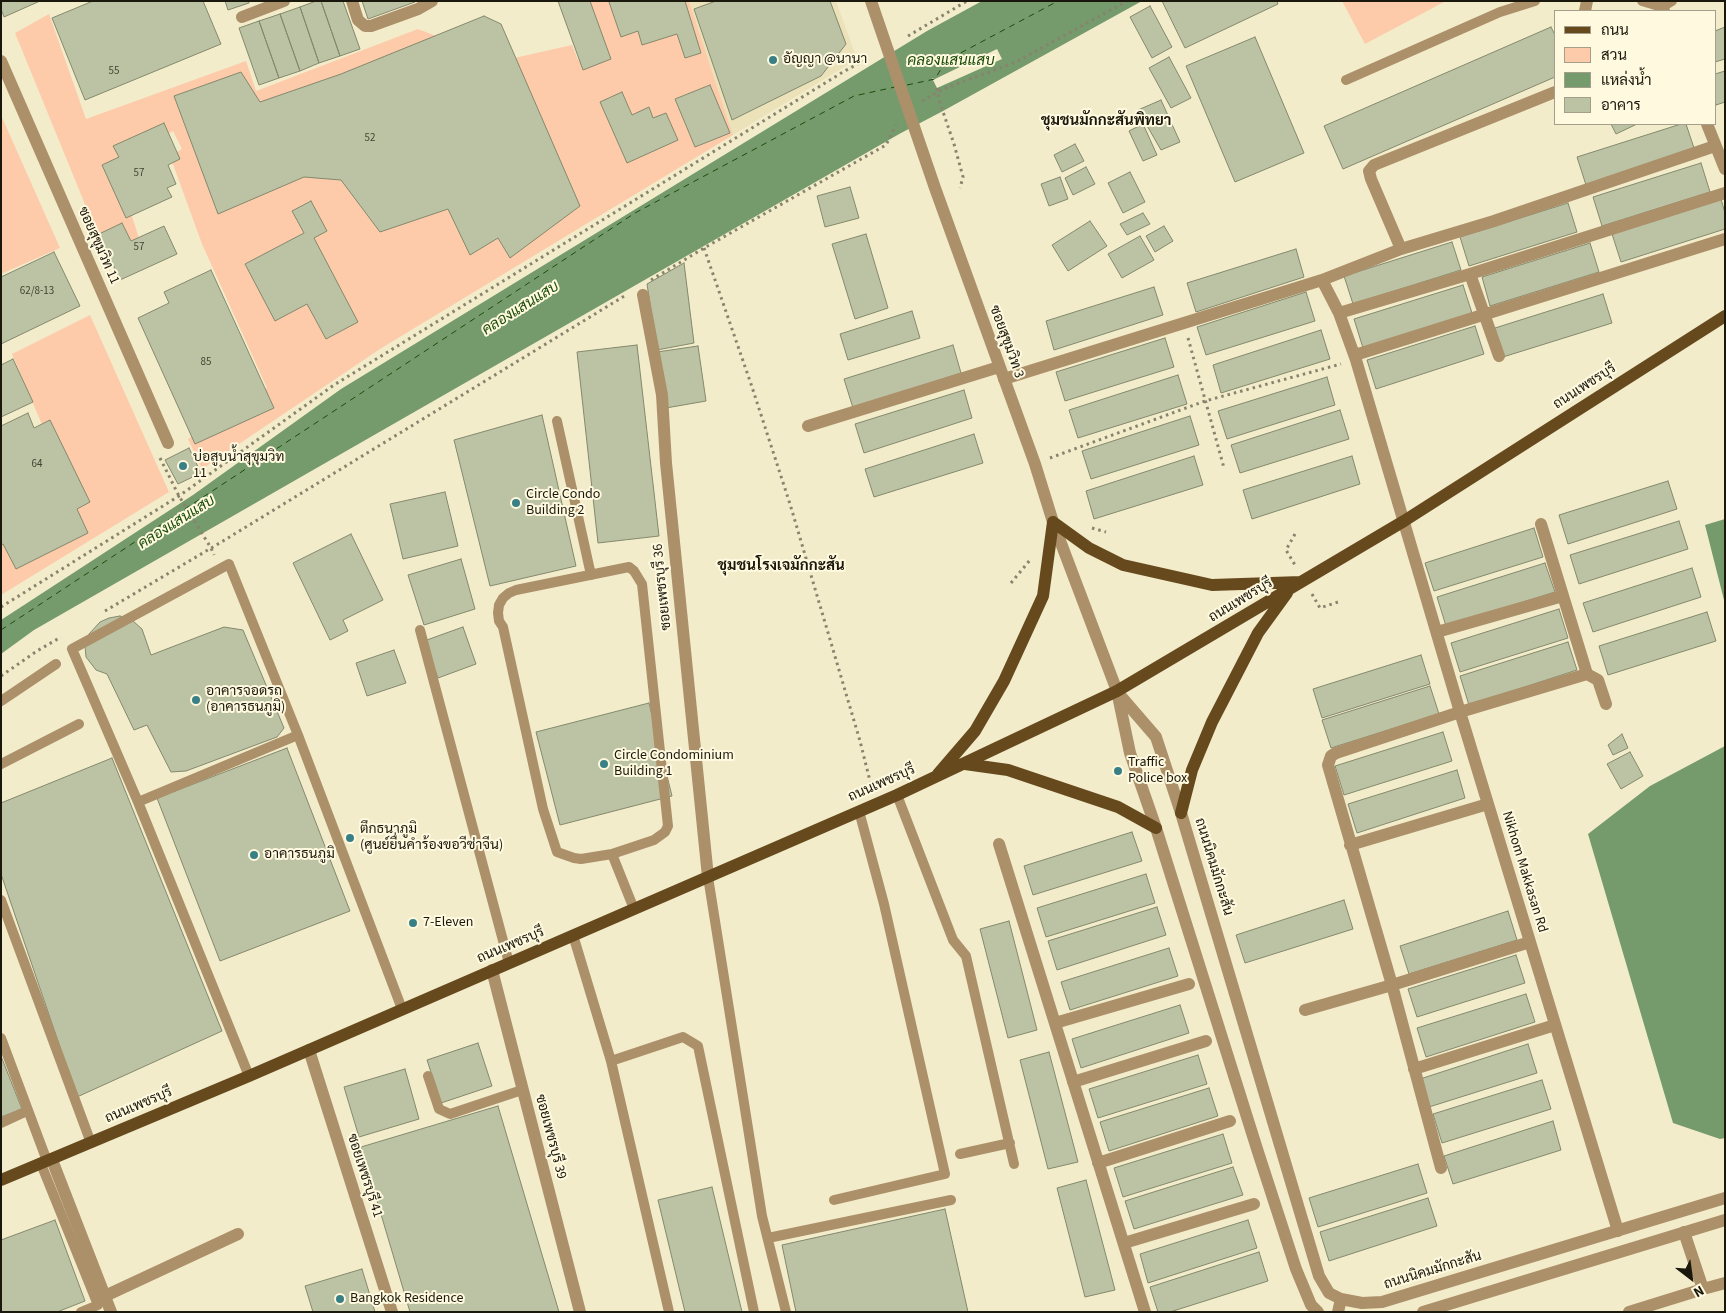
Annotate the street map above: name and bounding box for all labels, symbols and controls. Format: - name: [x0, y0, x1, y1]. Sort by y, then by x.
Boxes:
- legend: [1554, 10, 1716, 125]
- text: ถนน: [1601, 20, 1629, 41]
- text: สวน: [1601, 45, 1627, 66]
- place label: อัญญา @นานา: [783, 52, 867, 68]
- water label: คลองแสนแสบ: [907, 53, 995, 71]
- marker: อัญญา @นานา: [767, 54, 779, 66]
- house number: 55: [109, 65, 119, 79]
- text: แหล่งน้ำ: [1601, 70, 1652, 91]
- text: อาคาร: [1601, 95, 1641, 116]
- district label: ชุมชนมักกะสันพิทยา: [1041, 113, 1171, 131]
- house number: 52: [365, 132, 375, 146]
- house number: 57: [134, 167, 144, 181]
- street label: ซอยสุขุมวิท 11: [73, 205, 123, 287]
- house number: 57: [134, 241, 144, 255]
- water label: คลองแสนแสบ: [479, 278, 563, 340]
- house number: 62/8-13: [20, 285, 54, 299]
- street label: ซอยสุขุมวิท 3: [985, 303, 1027, 381]
- house number: 85: [201, 356, 211, 370]
- street label: ถนนเพชรบุรี: [1550, 360, 1620, 414]
- place label: บ่อสูบน้ำสุขุมวิท 11: [193, 450, 285, 482]
- house number: 64: [32, 458, 42, 472]
- marker: บ่อสูบน้ำสุขุมวิท 11: [177, 460, 189, 472]
- place label: Circle Condo Building 2: [526, 487, 600, 520]
- water label: คลองแสนแสบ: [135, 492, 219, 554]
- marker: Circle Condo Building 2: [510, 497, 522, 509]
- street label: ซอยเพชรบุรี 36: [650, 543, 676, 631]
- district label: ชุมชนโรงเจมักกะสัน: [717, 558, 845, 576]
- street label: ถนนเพชรบุรี: [1206, 575, 1276, 627]
- place label: อาคารจอดรถ (อาคารธนภูมิ): [206, 684, 285, 716]
- marker: อาคารจอดรถ (อาคารธนภูมิ): [190, 694, 202, 706]
- place label: Circle Condominium Building 1: [614, 748, 734, 780]
- place label: Traffic Police box: [1128, 755, 1187, 788]
- marker: Circle Condominium Building 1: [598, 758, 610, 770]
- street label: ถนนเพชรบุรี: [846, 762, 918, 806]
- marker: Traffic Police box: [1112, 765, 1124, 777]
- street label: Nikhom Makkasan Rd: [1498, 809, 1550, 935]
- street label: ถนนนิคมมักกะสัน: [1190, 816, 1236, 918]
- place label: ตึกธนาภูมิ (ศูนย์ยื่นคำร้องขอวีซ่าจีน): [360, 822, 503, 854]
- marker: ตึกธนาภูมิ (ศูนย์ยื่นคำร้องขอวีซ่าจีน): [344, 832, 356, 844]
- place label: อาคารธนภูมิ: [264, 847, 335, 863]
- marker: อาคารธนภูมิ: [248, 849, 260, 861]
- place label: 7-Eleven: [423, 915, 473, 931]
- marker: 7-Eleven: [407, 917, 419, 929]
- street label: ถนนเพชรบุรี: [475, 924, 547, 968]
- street label: ถนนเพชรบุรี: [103, 1084, 175, 1128]
- street label: ซอยเพชรบุรี 39: [531, 1093, 569, 1181]
- street label: ซอยเพชรบุรี 41: [343, 1132, 385, 1220]
- street label: ถนนนิคมมักกะสัน: [1382, 1248, 1484, 1294]
- north arrow: [1666, 1253, 1716, 1303]
- text: N: [1689, 1280, 1708, 1302]
- place label: Bangkok Residence: [350, 1291, 463, 1307]
- marker: Bangkok Residence: [334, 1293, 346, 1305]

